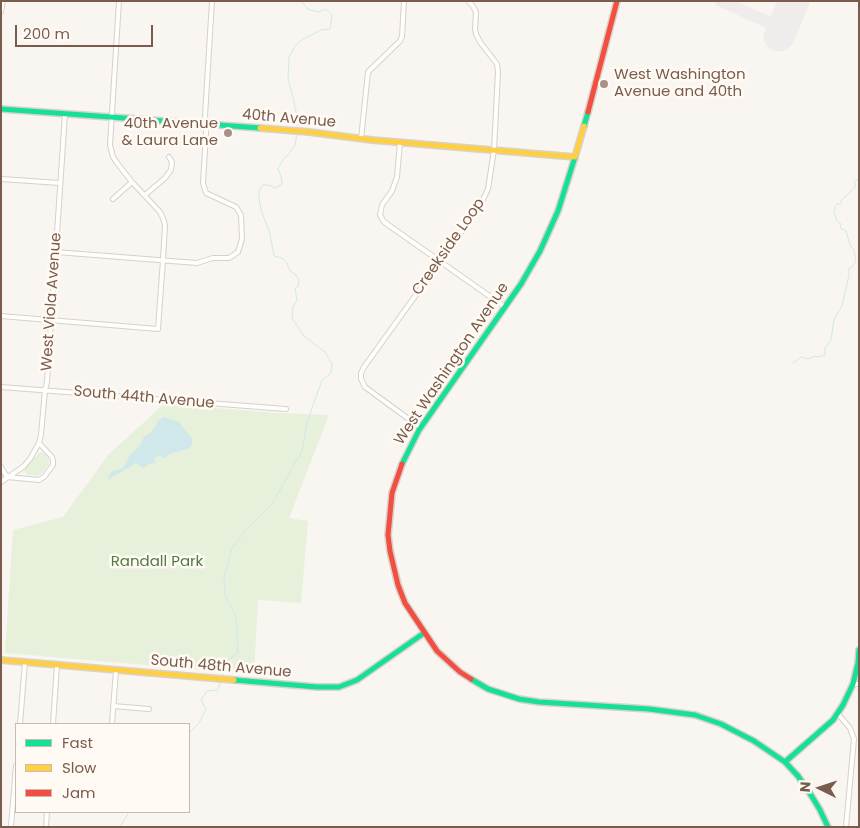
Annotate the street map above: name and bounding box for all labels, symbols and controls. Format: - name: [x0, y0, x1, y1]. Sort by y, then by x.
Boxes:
- scale bar: [18, 15, 155, 47]
- text: 200 m: [23, 23, 70, 44]
- place label: West Washington Avenue and 40th: [614, 66, 746, 101]
- marker: West Washington Avenue and 40th: [598, 78, 610, 90]
- street label: 40th Avenue: [241, 106, 337, 132]
- place label: 40th Avenue & Laura Lane: [121, 115, 218, 150]
- marker: 40th Avenue & Laura Lane: [222, 127, 234, 139]
- street label: Creekside Loop: [409, 195, 489, 299]
- street label: West Viola Avenue: [38, 232, 66, 372]
- street label: West Washington Avenue: [391, 279, 513, 449]
- street label: South 44th Avenue: [73, 383, 215, 413]
- park label: Randall Park: [111, 553, 203, 571]
- street label: South 48th Avenue: [150, 652, 292, 682]
- legend: [15, 723, 190, 813]
- text: Fast: [62, 732, 93, 753]
- text: Slow: [62, 757, 96, 778]
- north arrow: [795, 763, 845, 813]
- text: N: [795, 781, 815, 793]
- text: Jam: [62, 782, 96, 803]

